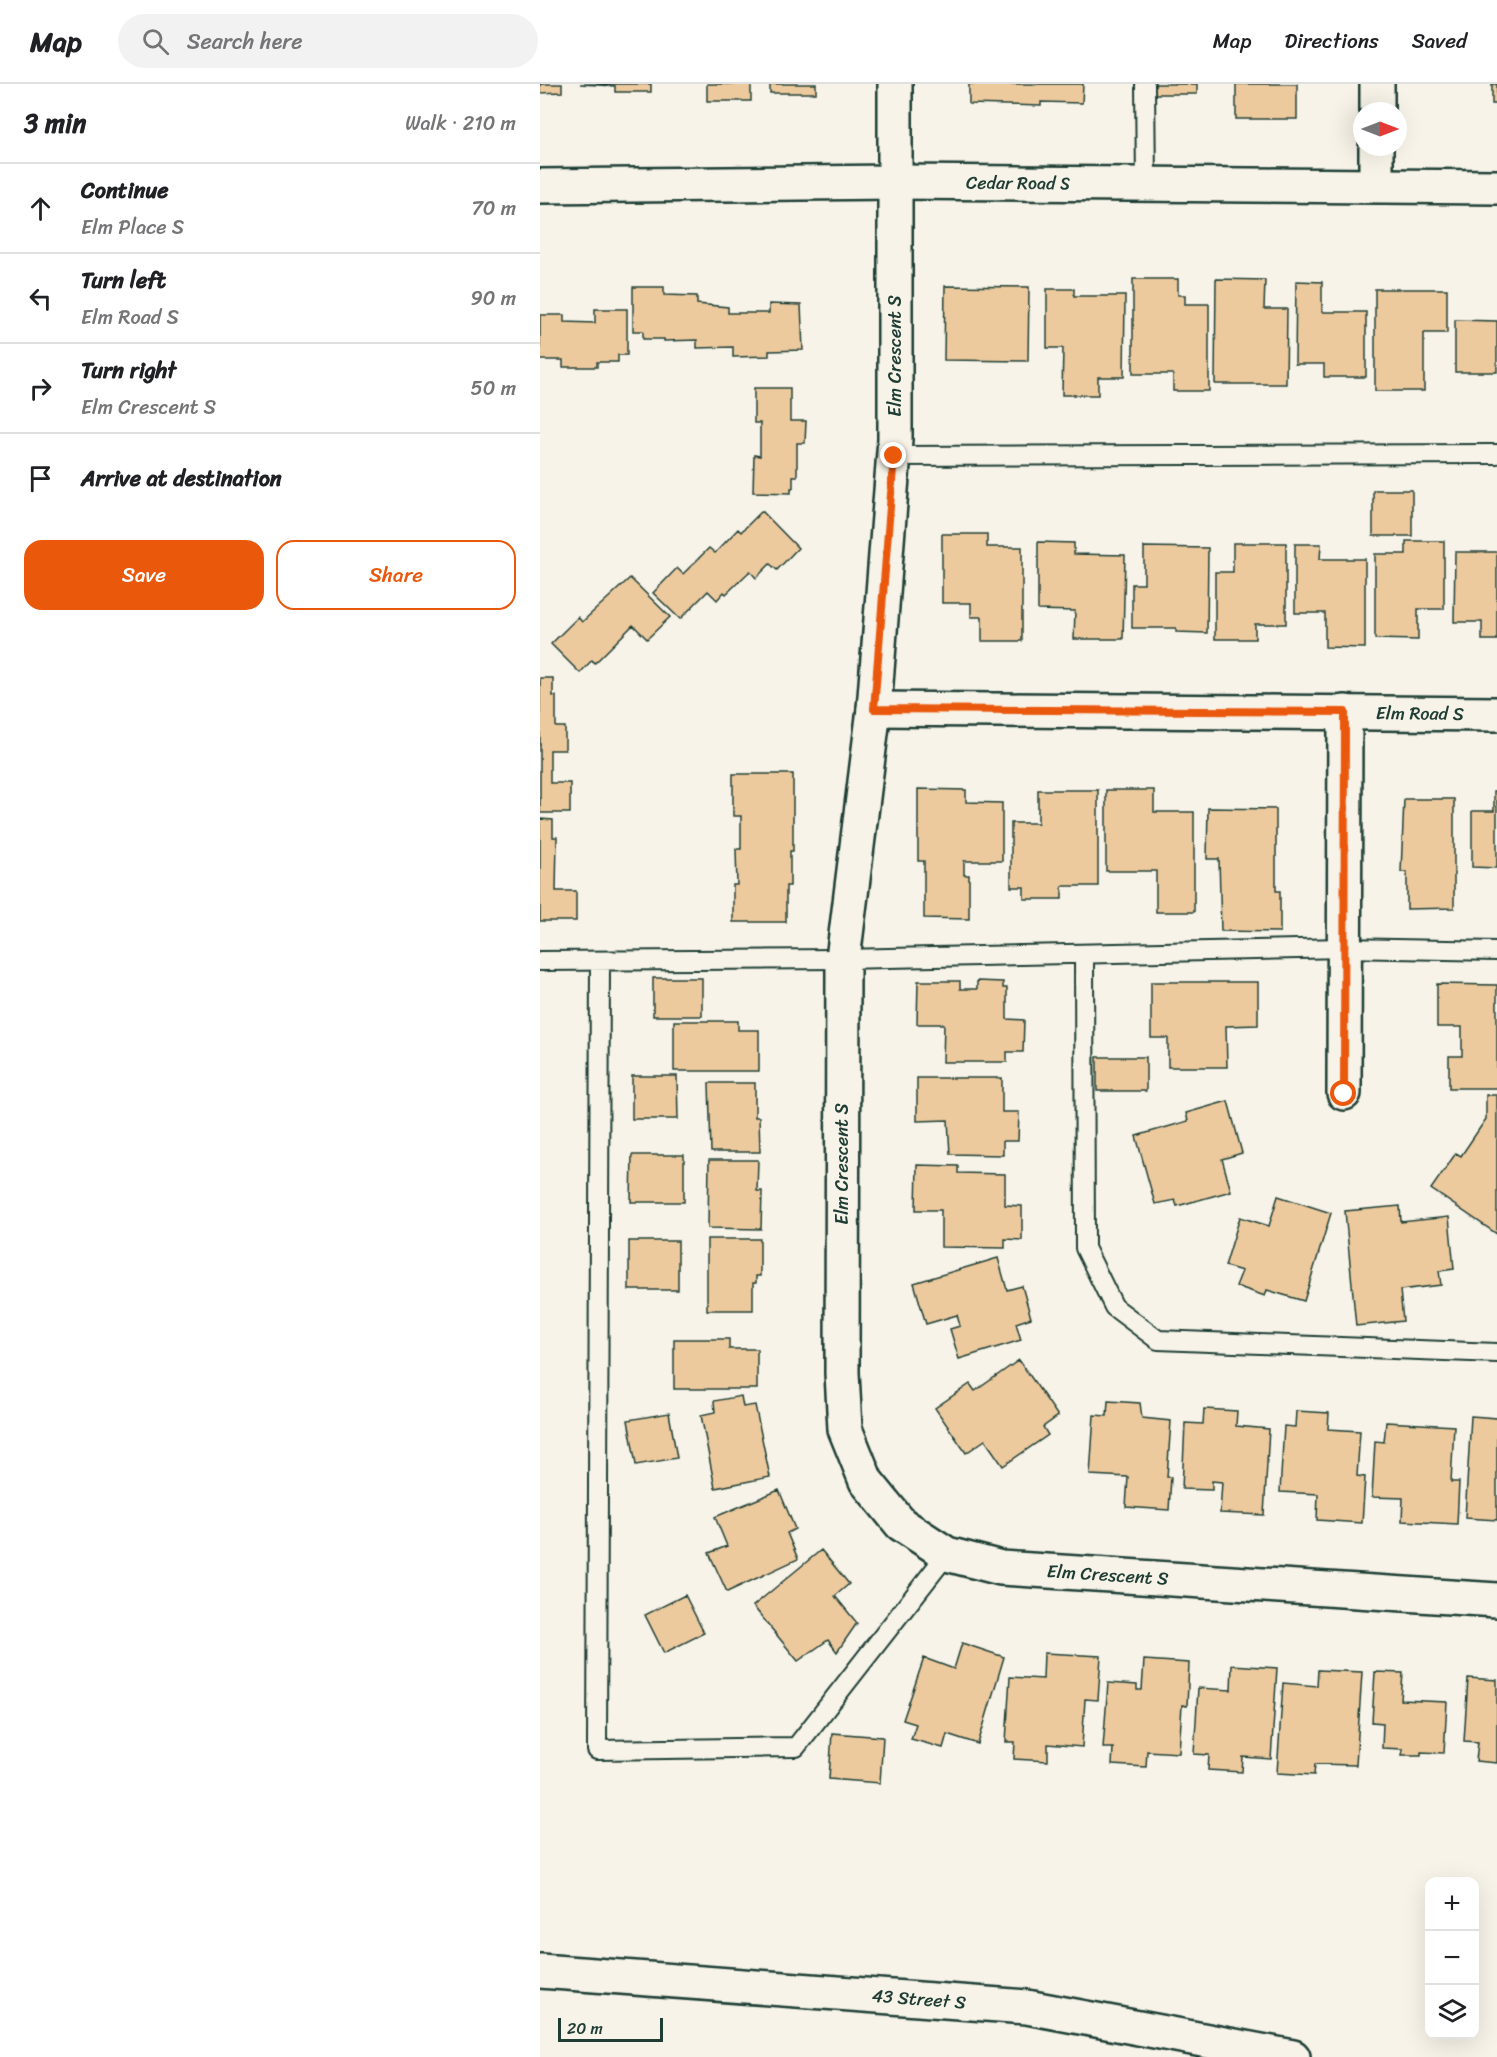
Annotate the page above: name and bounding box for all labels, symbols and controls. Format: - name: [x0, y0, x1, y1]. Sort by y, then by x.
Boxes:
- search box: [118, 14, 538, 68]
- text: Map: [30, 17, 82, 66]
- text: Search here: [187, 22, 303, 61]
- text: Map: [1213, 22, 1251, 60]
- text: Directions: [1284, 22, 1379, 60]
- text: Saved: [1412, 22, 1467, 60]
- icon: search: [139, 25, 172, 58]
- text: 3 min: [24, 100, 86, 146]
- north arrow: [1353, 102, 1407, 156]
- text: Walk · 210 m: [405, 106, 516, 141]
- street label: Cedar Road S: [966, 167, 1070, 199]
- text: Continue: [81, 171, 169, 210]
- text: 70 m: [471, 191, 516, 226]
- icon: ahead: [24, 192, 57, 225]
- text: Elm Place S: [81, 210, 184, 245]
- text: Turn left: [81, 261, 166, 300]
- text: 90 m: [471, 281, 516, 316]
- icon: left: [24, 282, 57, 315]
- street label: Elm Crescent S: [879, 295, 911, 417]
- text: Elm Road S: [81, 300, 179, 335]
- text: Turn right: [81, 351, 176, 390]
- text: 50 m: [471, 371, 516, 406]
- icon: right: [24, 372, 57, 405]
- text: Elm Crescent S: [81, 390, 216, 425]
- route end: [880, 442, 906, 468]
- text: Arrive at destination: [81, 459, 282, 498]
- icon: arrive: [24, 462, 57, 495]
- button: Save: [24, 540, 264, 610]
- button: Share: [276, 540, 516, 610]
- street label: Elm Road S: [1376, 697, 1464, 730]
- route start: [1330, 1080, 1356, 1106]
- street label: Elm Crescent S: [826, 1103, 858, 1225]
- street label: Elm Crescent S: [1046, 1555, 1170, 1595]
- map controls: [1425, 1877, 1479, 2039]
- button: +: [1425, 1877, 1479, 1931]
- button: −: [1425, 1931, 1479, 1985]
- street label: 43 Street S: [871, 1980, 967, 2018]
- button: layers: [1425, 1985, 1479, 2039]
- text: 20 m: [567, 2014, 603, 2043]
- scale bar: [558, 2015, 663, 2042]

